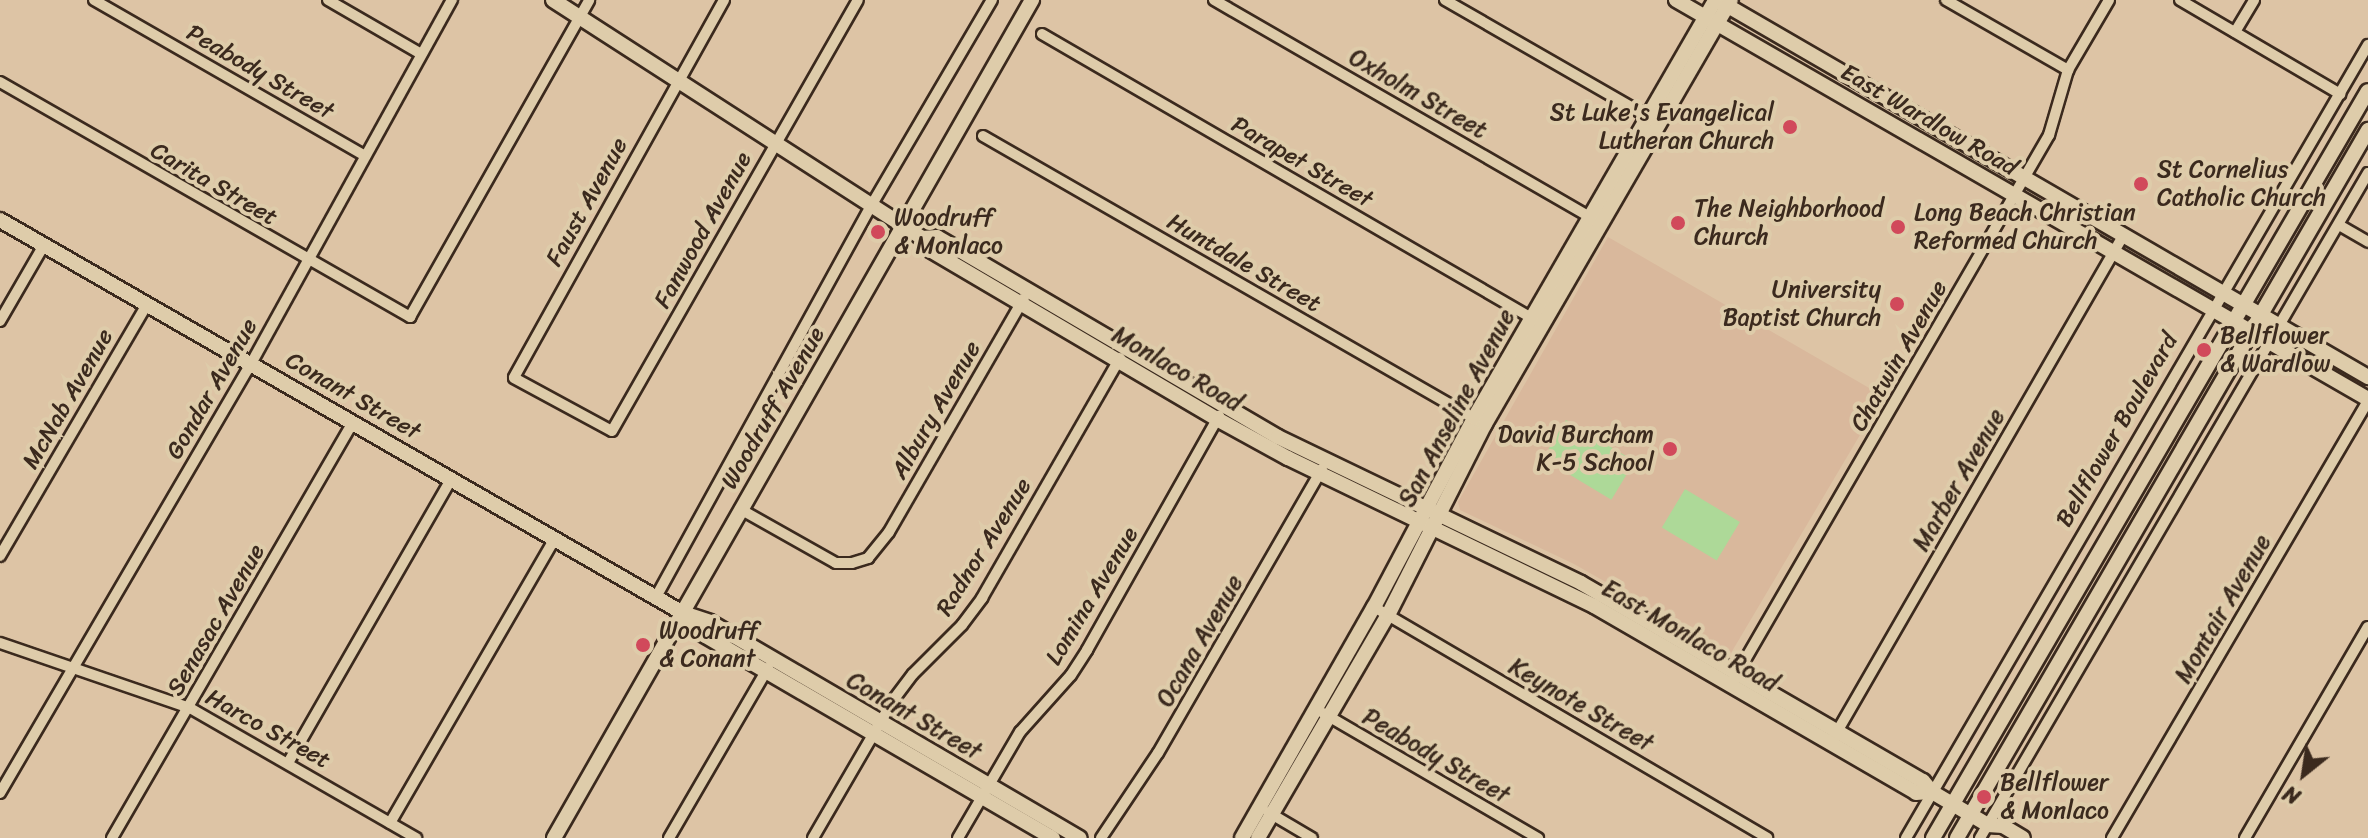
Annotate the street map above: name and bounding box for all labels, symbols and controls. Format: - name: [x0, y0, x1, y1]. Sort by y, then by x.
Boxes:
- street label: Peabody Street: [181, 18, 339, 126]
- street label: Oxholm Street: [1344, 43, 1492, 145]
- street label: East Wardlow Road: [1835, 58, 2023, 182]
- place label: St Luke's Evangelical Lutheran Church: [1549, 99, 1774, 155]
- street label: Parapet Street: [1226, 110, 1378, 214]
- marker: St Luke's Evangelical Lutheran Church: [1781, 118, 1799, 136]
- street label: Faust Avenue: [540, 133, 634, 271]
- street label: Carita Street: [145, 136, 283, 232]
- street label: Fanwood Avenue: [648, 147, 758, 313]
- place label: St Cornelius Catholic Church: [2157, 156, 2326, 212]
- marker: St Cornelius Catholic Church: [2132, 175, 2150, 193]
- place label: The Neighborhood Church: [1694, 195, 1883, 251]
- place label: Long Beach Christian Reformed Church: [1914, 199, 2135, 255]
- place label: Woodruff & Monlaco: [894, 204, 1003, 260]
- street label: Huntdale Street: [1162, 207, 1326, 319]
- marker: The Neighborhood Church: [1669, 214, 1687, 232]
- marker: Long Beach Christian Reformed Church: [1889, 218, 1907, 236]
- marker: Woodruff & Monlaco: [869, 223, 887, 241]
- place label: University Baptist Church: [1723, 276, 1881, 332]
- street label: Chatwin Avenue: [1844, 276, 1954, 436]
- marker: University Baptist Church: [1888, 295, 1906, 313]
- street label: San Anseline Avenue: [1393, 304, 1521, 512]
- street label: Gondar Avenue: [160, 314, 264, 464]
- street label: Monlaco Road: [1107, 320, 1247, 418]
- street label: Woodruff Avenue: [715, 322, 831, 494]
- place label: Bellflower & Wardlow: [2220, 322, 2330, 378]
- street label: McNab Avenue: [16, 324, 120, 474]
- street label: Bellflower Boulevard: [2050, 328, 2184, 532]
- street label: Albury Avenue: [885, 336, 987, 484]
- marker: Bellflower & Wardlow: [2195, 341, 2213, 359]
- street label: Conant Street: [281, 346, 425, 446]
- street label: Marber Avenue: [1907, 404, 2011, 556]
- place label: David Burcham K-5 School: [1498, 421, 1654, 477]
- marker: David Burcham K-5 School: [1661, 440, 1679, 458]
- street label: Radnor Avenue: [930, 473, 1038, 621]
- street label: Lomina Avenue: [1039, 522, 1145, 670]
- street label: Montair Avenue: [2169, 530, 2277, 688]
- street label: Senasac Avenue: [161, 539, 271, 701]
- street label: Ocana Avenue: [1151, 570, 1249, 712]
- street label: East Monlaco Road: [1597, 574, 1783, 698]
- place label: Woodruff & Conant: [659, 617, 759, 673]
- marker: Woodruff & Conant: [634, 636, 652, 654]
- street label: Keynote Street: [1504, 652, 1658, 758]
- street label: Conant Street: [842, 666, 986, 766]
- street label: Harco Street: [200, 683, 336, 775]
- street label: Peabody Street: [1357, 702, 1515, 810]
- north arrow: [2264, 734, 2344, 814]
- place label: Bellflower & Monlaco: [2000, 769, 2109, 825]
- text: N: [2275, 775, 2308, 816]
- marker: Bellflower & Monlaco: [1975, 788, 1993, 806]

